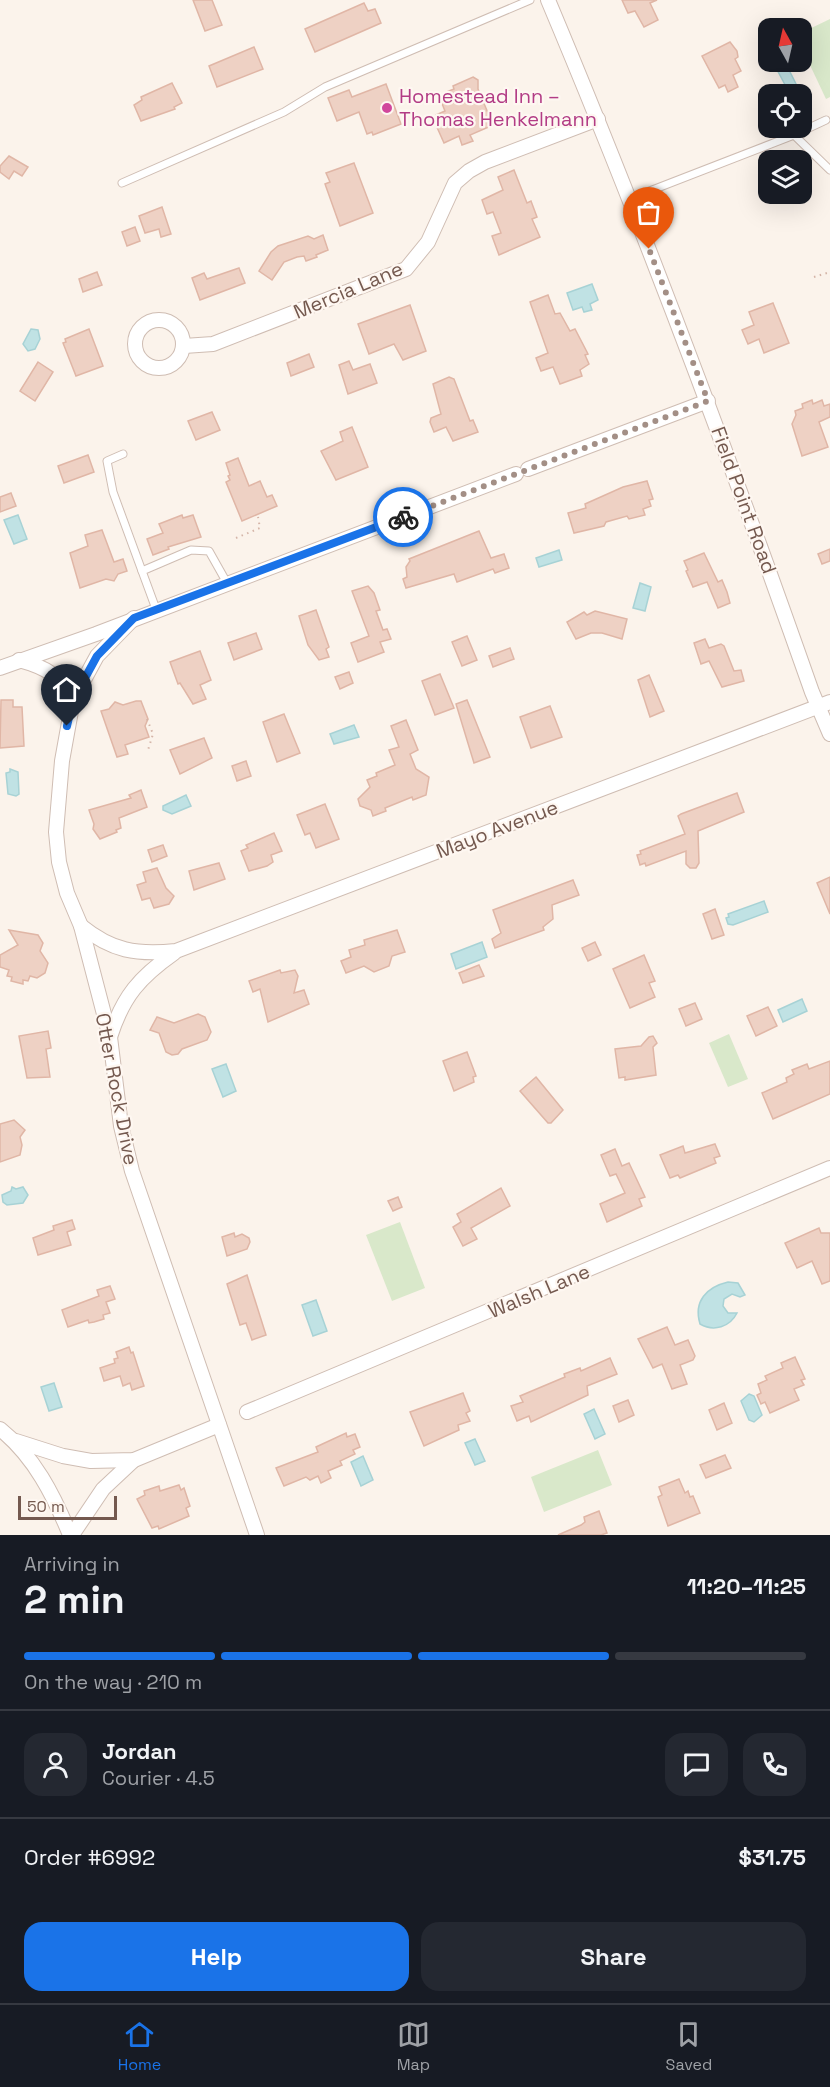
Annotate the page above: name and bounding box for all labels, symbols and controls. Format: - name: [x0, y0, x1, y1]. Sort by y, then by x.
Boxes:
- north arrow: [758, 18, 812, 72]
- map controls: [758, 18, 812, 204]
- place label: Homestead Inn – Thomas Henkelmann: [399, 83, 597, 132]
- button: locate: [758, 84, 812, 138]
- marker: Homestead Inn – Thomas Henkelmann: [380, 101, 394, 115]
- button: layers: [758, 150, 812, 204]
- pin: [623, 187, 674, 249]
- icon: bag: [632, 196, 665, 229]
- street label: Mercia Lane: [289, 255, 407, 325]
- street label: Field Point Road: [705, 423, 783, 577]
- courier: [373, 487, 433, 547]
- icon: bike: [387, 501, 420, 534]
- pin: [41, 664, 92, 726]
- icon: home: [50, 673, 83, 706]
- street label: Mayo Avenue: [432, 794, 562, 864]
- street label: Otter Rock Drive: [90, 1011, 144, 1167]
- street label: Walsh Lane: [484, 1258, 594, 1324]
- scale bar: [18, 1493, 117, 1520]
- text: 50 m: [27, 1496, 65, 1517]
- text: Arriving in: [24, 1551, 120, 1577]
- text: 11:20–11:25: [687, 1572, 806, 1600]
- text: 2 min: [24, 1575, 125, 1624]
- text: On the way · 210 m: [24, 1669, 202, 1695]
- button: person: [24, 1733, 87, 1796]
- button: chat: [665, 1733, 728, 1796]
- button: phone: [743, 1733, 806, 1796]
- text: Jordan: [102, 1737, 177, 1765]
- text: Courier · 4.5: [102, 1765, 215, 1791]
- text: Order #6992: [24, 1843, 155, 1871]
- text: $31.75: [739, 1843, 806, 1871]
- button: Help: [24, 1922, 409, 1991]
- button: Share: [421, 1922, 806, 1991]
- tab: Home: [118, 2018, 161, 2075]
- tab: Map: [397, 2018, 430, 2075]
- tab: Saved: [666, 2018, 712, 2075]

